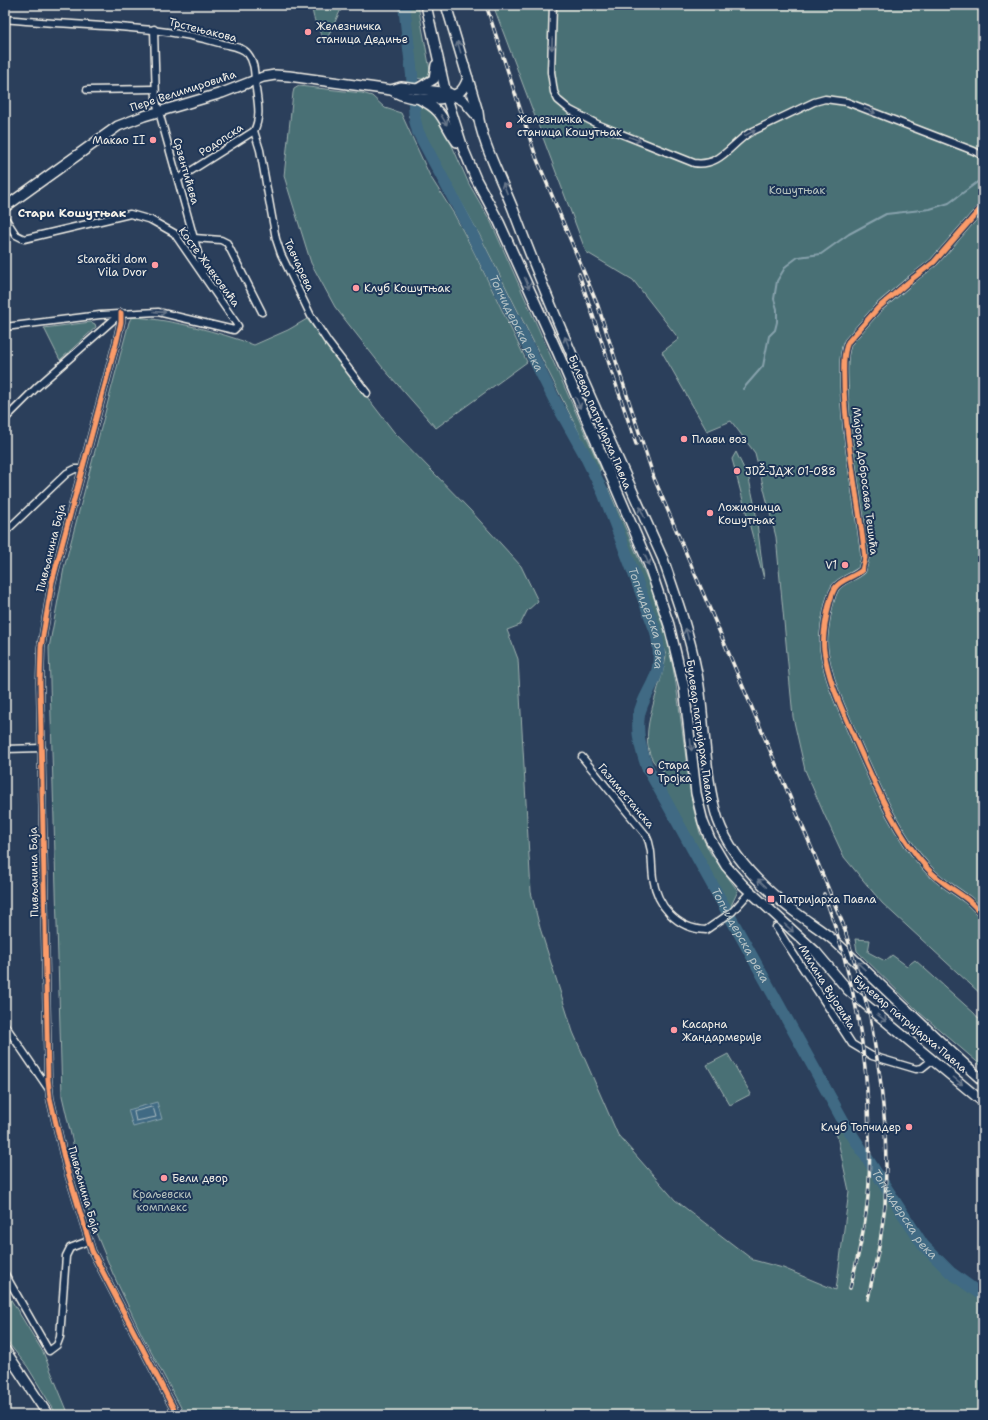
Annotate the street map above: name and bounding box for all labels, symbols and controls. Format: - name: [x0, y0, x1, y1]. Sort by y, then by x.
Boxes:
- street label: Трстењакова: [167, 14, 239, 46]
- place label: Железничка станица Дедиње: [316, 19, 408, 47]
- marker: Железничка станица Дедиње: [303, 27, 313, 37]
- one-way arrow: [548, 37, 556, 50]
- one-way arrow: [455, 40, 462, 53]
- street label: Пере Велимировића: [128, 67, 238, 115]
- one-way arrow: [864, 108, 876, 115]
- place label: Железничка станица Кошутњак: [517, 112, 622, 140]
- one-way arrow: [440, 114, 448, 126]
- street label: Родопска: [196, 120, 246, 160]
- marker: Железничка станица Кошутњак: [504, 120, 514, 130]
- one-way arrow: [744, 129, 756, 137]
- place label: Макао II: [92, 133, 145, 148]
- marker: Макао II: [148, 135, 158, 145]
- street label: Срзентићева: [169, 136, 203, 206]
- one-way arrow: [629, 136, 641, 143]
- one-way arrow: [500, 183, 508, 195]
- park label: Кошутњак: [769, 183, 825, 198]
- district label: Стари Кошутњак: [18, 205, 127, 221]
- street label: Косте Живковића: [175, 224, 243, 310]
- street label: Тавчарева: [280, 237, 318, 294]
- place label: Starački dom Vila Dvor: [77, 252, 148, 280]
- marker: Starački dom Vila Dvor: [150, 260, 160, 270]
- water label: Топчидерска река: [485, 272, 547, 375]
- one-way arrow: [523, 277, 531, 289]
- place label: Клуб Кошутњак: [364, 281, 450, 296]
- marker: Клуб Кошутњак: [351, 283, 361, 293]
- one-way arrow: [153, 309, 166, 316]
- one-way arrow: [563, 336, 570, 348]
- street label: Булевар патријарха Павла: [565, 352, 635, 492]
- one-way arrow: [575, 396, 582, 408]
- street label: Мајора Добросава Тешића: [848, 406, 882, 556]
- place label: Плави воз: [692, 432, 747, 447]
- marker: Плави воз: [679, 434, 689, 444]
- place label: JDŽ-JДЖ 01-088: [745, 463, 836, 479]
- marker: JDŽ-JДЖ 01-088: [732, 466, 742, 476]
- place label: Ложионица Кошутњак: [718, 500, 781, 528]
- street label: Пивљанина Баја: [33, 502, 69, 593]
- one-way arrow: [638, 506, 645, 518]
- marker: Ложионица Кошутњак: [705, 508, 715, 518]
- one-way arrow: [644, 554, 651, 566]
- place label: V1: [825, 558, 837, 573]
- marker: V1: [840, 560, 850, 570]
- water label: Топчидерска река: [624, 565, 667, 671]
- one-way arrow: [682, 627, 690, 640]
- street label: Булевар патријарха Павла: [683, 658, 718, 804]
- one-way arrow: [687, 739, 695, 752]
- place label: Стара Тројка: [658, 758, 692, 786]
- street label: Газиместанска: [595, 761, 658, 832]
- marker: Стара Тројка: [645, 766, 655, 776]
- street label: Пивљанина Баја: [26, 827, 42, 917]
- one-way arrow: [757, 878, 767, 888]
- water label: Топчидерска река: [707, 885, 773, 986]
- place label: Патријарха Павла: [779, 892, 877, 907]
- marker: Патријарха Павла: [766, 894, 776, 904]
- one-way arrow: [784, 923, 794, 932]
- street label: Милана Вујовића: [795, 942, 859, 1032]
- one-way arrow: [856, 962, 866, 971]
- street label: Булевар патријарха Павла: [850, 972, 970, 1076]
- one-way arrow: [876, 1013, 887, 1022]
- place label: Касарна Жандармерије: [682, 1017, 762, 1045]
- marker: Касарна Жандармерије: [669, 1025, 679, 1035]
- one-way arrow: [952, 1076, 963, 1085]
- place label: Клуб Топчидер: [821, 1120, 901, 1135]
- marker: Клуб Топчидер: [904, 1122, 914, 1132]
- street label: Пивљанина Баја: [64, 1145, 104, 1235]
- water label: Топчидерска река: [868, 1166, 941, 1263]
- place label: Бели двор: [172, 1171, 228, 1186]
- marker: Бели двор: [159, 1173, 169, 1183]
- park label: Краљевски комплекс: [133, 1187, 191, 1215]

